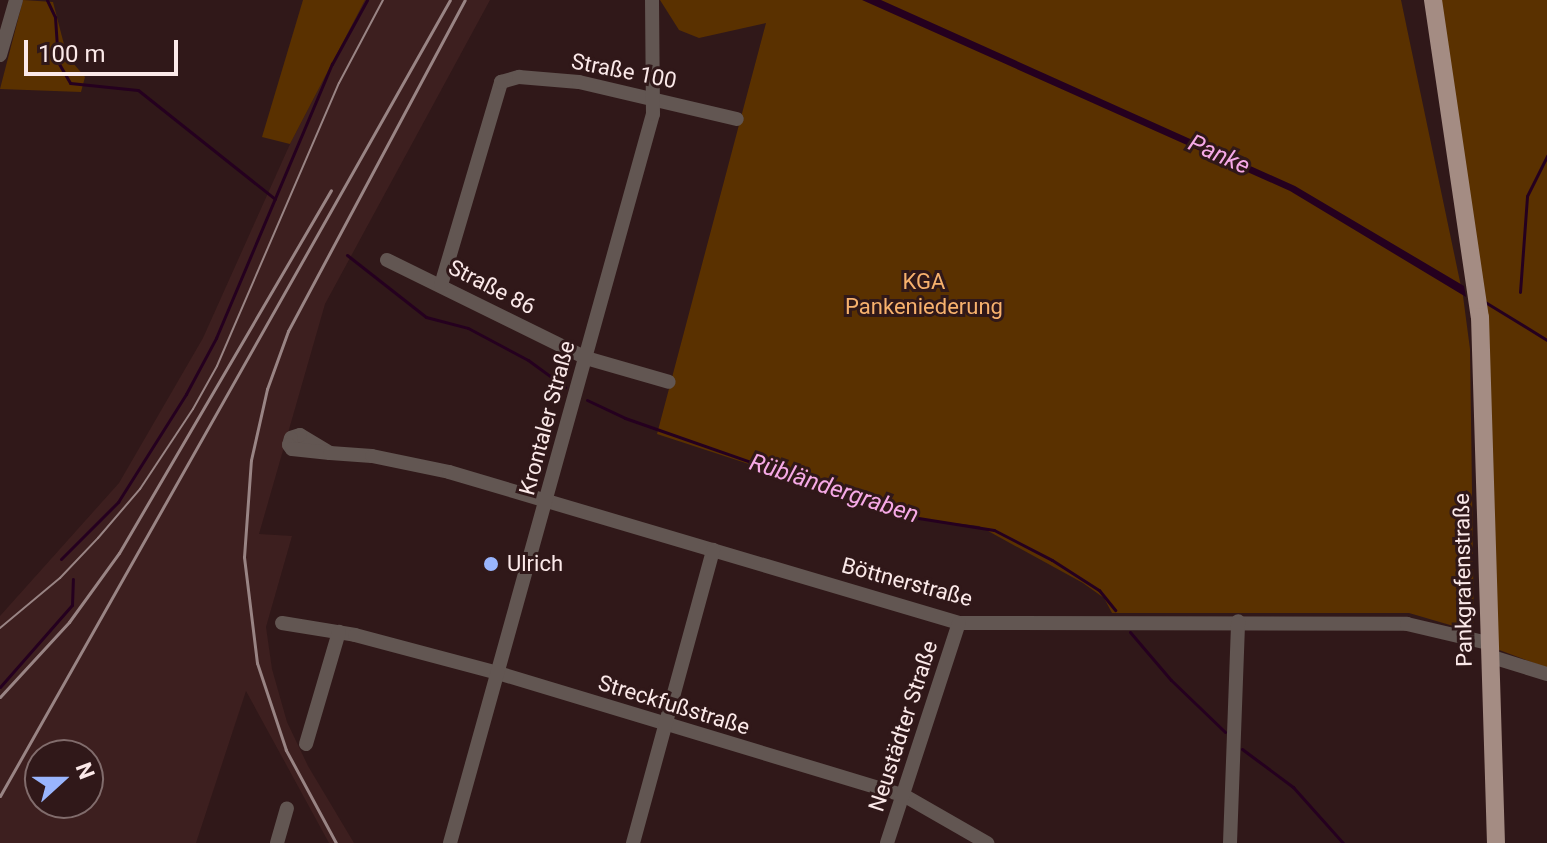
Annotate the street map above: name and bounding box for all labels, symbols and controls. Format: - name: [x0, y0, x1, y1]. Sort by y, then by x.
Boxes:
- scale bar: [28, 24, 182, 74]
- text: 100 m: [38, 40, 105, 68]
- street label: Straße 100: [569, 48, 679, 94]
- water label: Panke: [1184, 129, 1254, 181]
- street label: Straße 86: [444, 254, 540, 320]
- park label: KGA Pankeniederung: [845, 268, 1003, 320]
- street label: Krontaler Straße: [514, 338, 580, 498]
- water label: Rübländergraben: [746, 448, 922, 530]
- street label: Pankgrafenstraße: [1448, 493, 1478, 667]
- place label: Ulrich: [507, 551, 563, 577]
- street label: Böttnerstraße: [839, 552, 975, 612]
- marker: Ulrich: [482, 555, 500, 573]
- street label: Neustädter Straße: [863, 637, 943, 815]
- street label: Streckfußstraße: [595, 669, 753, 741]
- north arrow: [24, 739, 104, 819]
- text: N: [71, 759, 99, 783]

